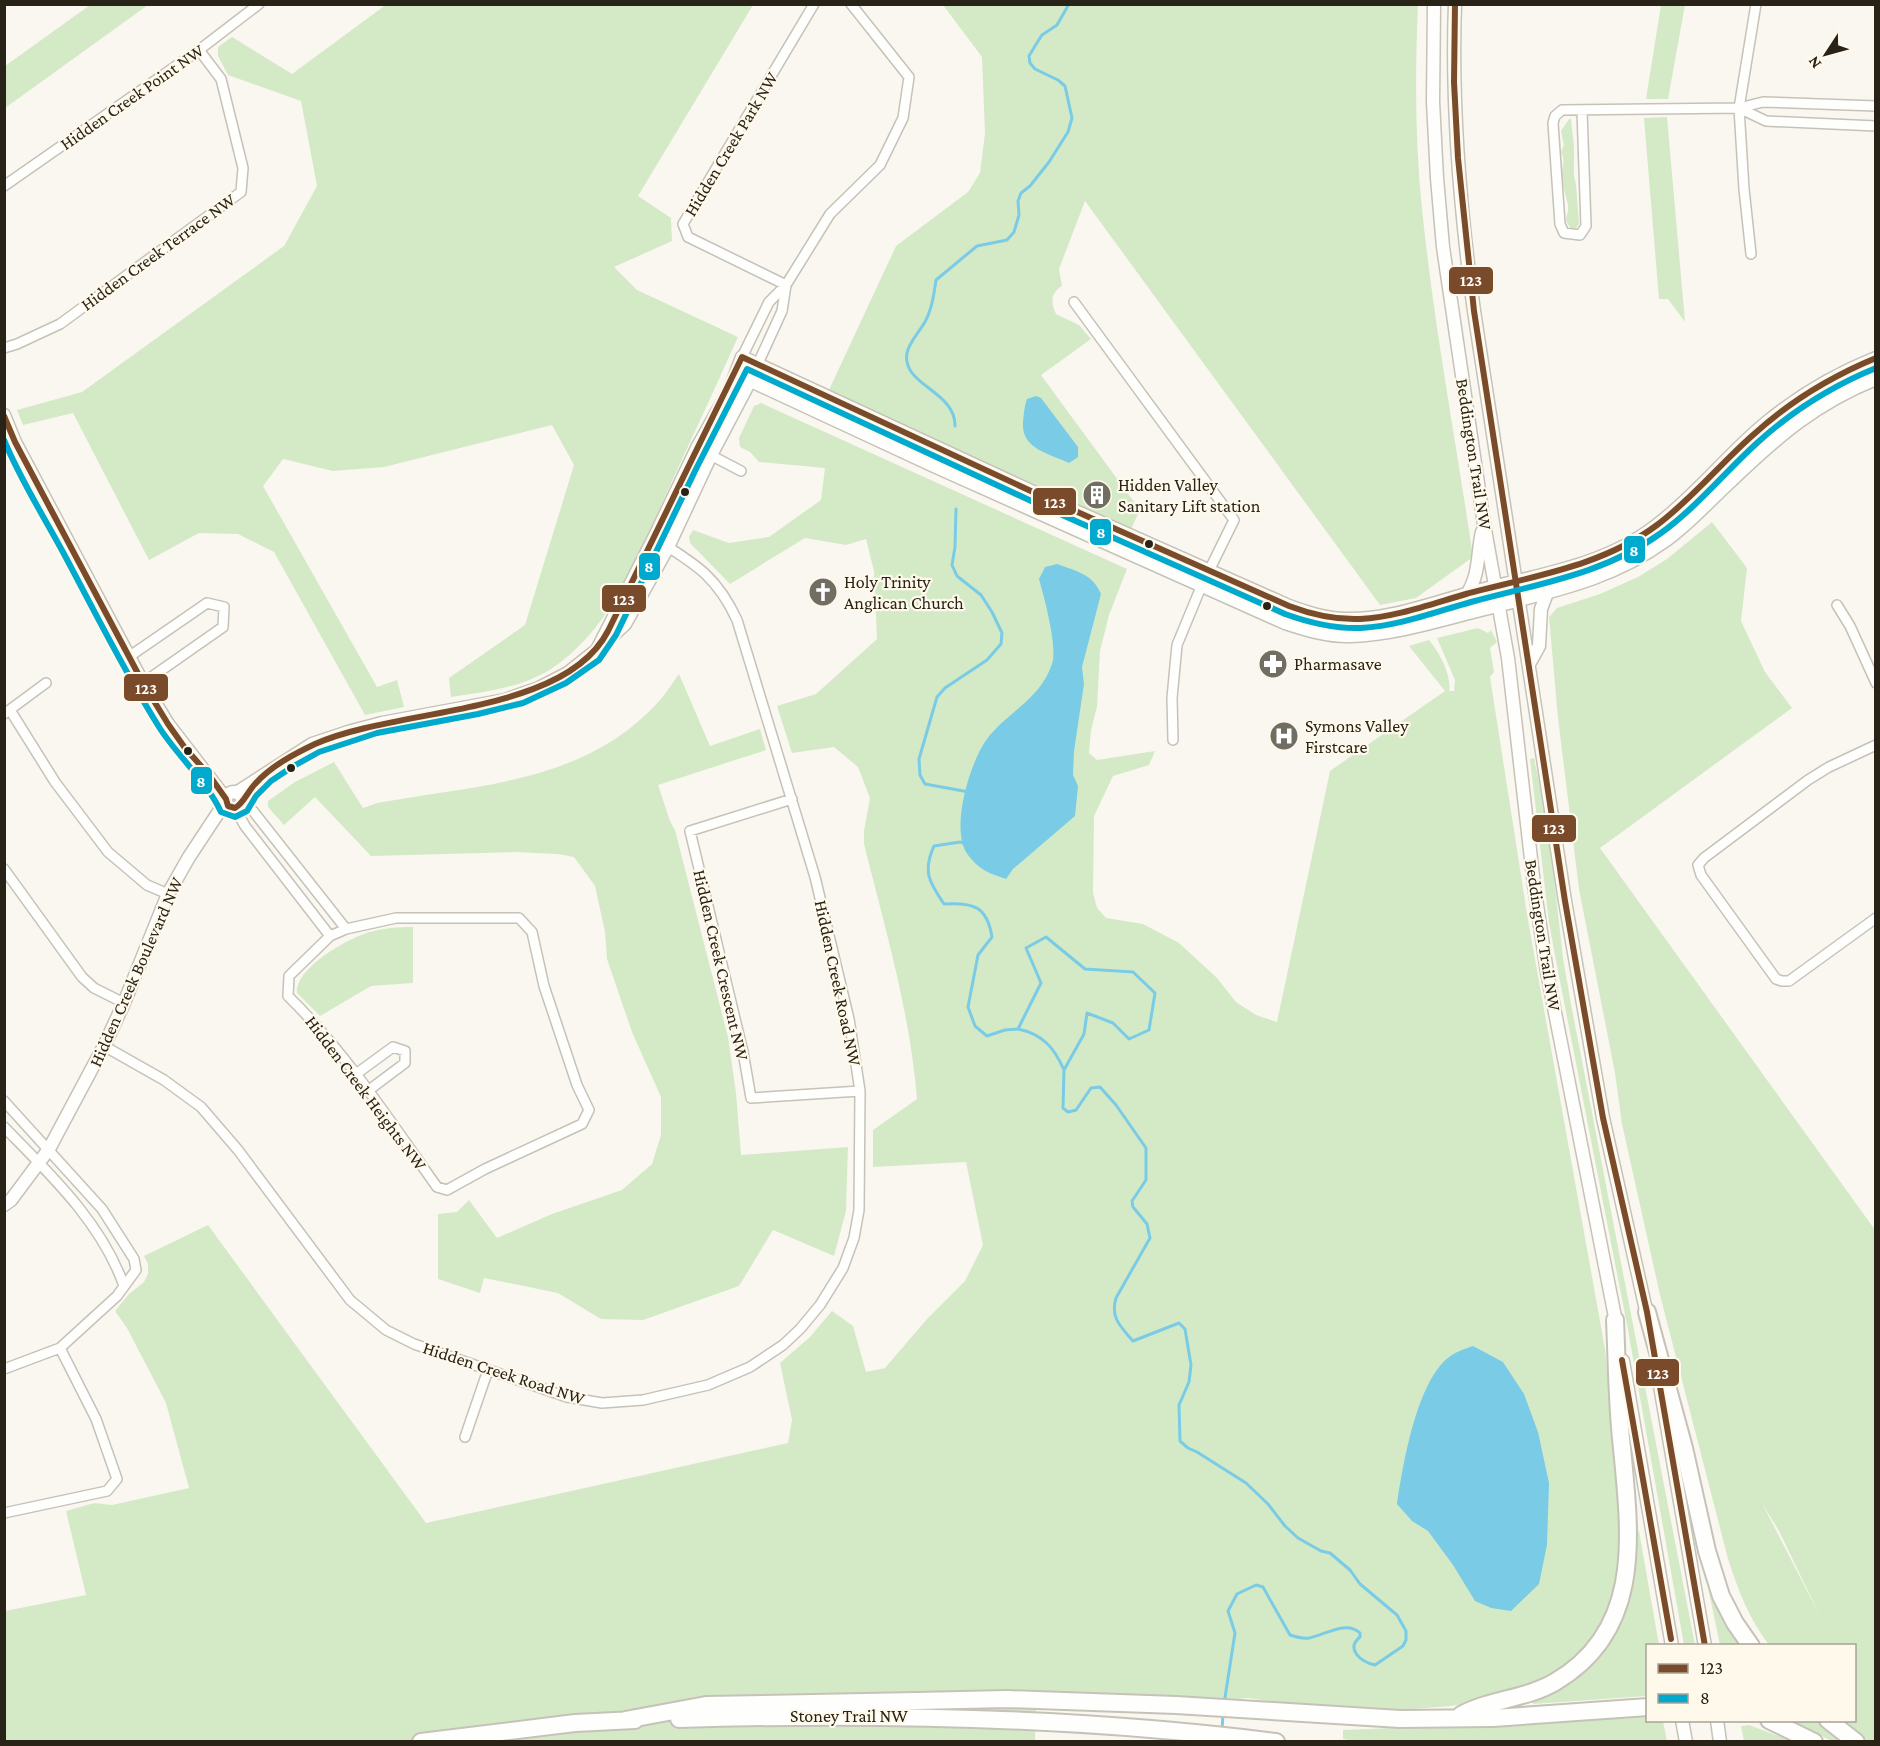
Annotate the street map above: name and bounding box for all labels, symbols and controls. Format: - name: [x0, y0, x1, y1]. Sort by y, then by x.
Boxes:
- north arrow: [1796, 24, 1856, 84]
- street label: Hidden Creek Point NW: [56, 40, 208, 154]
- text: N: [1804, 53, 1824, 72]
- street label: Hidden Creek Park NW: [680, 68, 782, 220]
- street label: Hidden Creek Terrace NW: [77, 189, 239, 315]
- line badge: 123: [1448, 266, 1494, 295]
- text: 123: [1460, 272, 1482, 289]
- street label: Beddington Trail NW: [1452, 377, 1496, 532]
- place label: Hidden Valley Sanitary Lift station: [1118, 475, 1261, 516]
- building icon: Hidden Valley Sanitary Lift station: [1081, 479, 1113, 511]
- unlabelled marker: [679, 486, 691, 498]
- line badge: 123: [1032, 487, 1077, 516]
- text: 123: [1044, 494, 1066, 511]
- line badge: 8: [1089, 518, 1112, 546]
- text: 8: [1096, 524, 1106, 541]
- line badge: 8: [1623, 535, 1646, 564]
- unlabelled marker: [1143, 538, 1155, 550]
- text: 8: [1629, 542, 1639, 559]
- line badge: 8: [638, 552, 661, 581]
- text: 8: [644, 558, 654, 575]
- place label: Holy Trinity Anglican Church: [844, 572, 964, 613]
- church icon: Holy Trinity Anglican Church: [807, 576, 839, 608]
- line badge: 123: [601, 584, 647, 613]
- text: 123: [613, 591, 635, 608]
- unlabelled marker: [1261, 600, 1273, 612]
- pharmacy icon: Pharmasave: [1257, 648, 1289, 680]
- place label: Pharmasave: [1294, 654, 1382, 674]
- line badge: 123: [123, 673, 169, 702]
- text: 123: [135, 680, 157, 697]
- place label: Symons Valley Firstcare: [1305, 716, 1409, 757]
- hospital icon: Symons Valley Firstcare: [1268, 720, 1300, 752]
- unlabelled marker: [182, 745, 194, 757]
- unlabelled marker: [285, 762, 297, 774]
- line badge: 8: [190, 766, 213, 795]
- text: 8: [196, 773, 206, 790]
- line badge: 123: [1531, 814, 1577, 843]
- text: 123: [1543, 820, 1565, 837]
- street label: Beddington Trail NW: [1521, 858, 1565, 1013]
- street label: Hidden Creek Crescent NW: [689, 868, 753, 1063]
- street label: Hidden Creek Boulevard NW: [85, 874, 187, 1070]
- street label: Hidden Creek Road NW: [811, 898, 865, 1068]
- street label: Hidden Creek Heights NW: [301, 1012, 431, 1175]
- street label: Hidden Creek Road NW: [420, 1337, 588, 1409]
- line badge: 123: [1635, 1358, 1680, 1387]
- text: 123: [1647, 1365, 1669, 1382]
- legend: [1646, 1644, 1856, 1722]
- text: 123: [1700, 1658, 1723, 1678]
- text: 8: [1700, 1688, 1710, 1708]
- street label: Stoney Trail NW: [790, 1706, 908, 1726]

